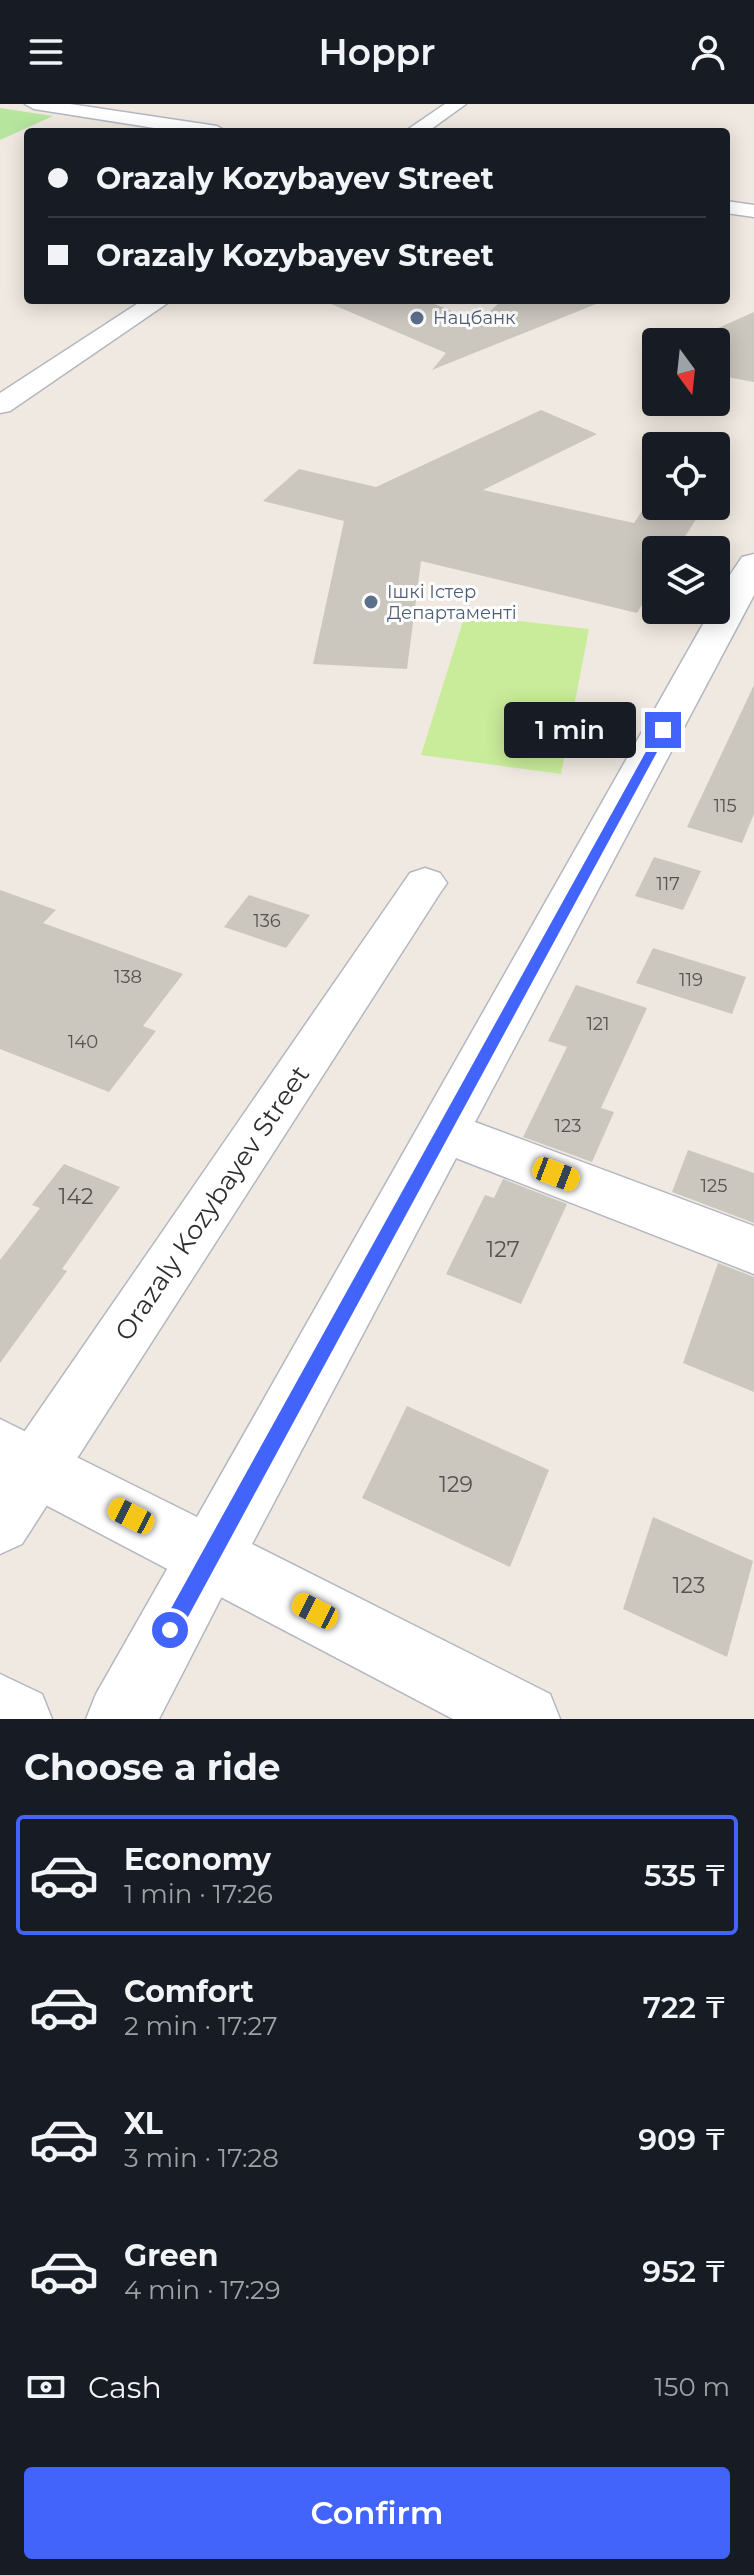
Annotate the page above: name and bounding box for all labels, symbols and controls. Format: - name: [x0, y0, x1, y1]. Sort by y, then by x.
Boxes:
- icon: menu: [24, 30, 68, 74]
- text: Hoppr: [319, 30, 435, 74]
- icon: person: [686, 30, 730, 74]
- text: Orazaly Kozybayev Street: [96, 160, 494, 197]
- text: Orazaly Kozybayev Street: [96, 237, 494, 274]
- place label: Нацбанк: [433, 307, 516, 329]
- marker: Нацбанк: [408, 309, 426, 327]
- north arrow: [642, 328, 730, 416]
- map controls: [642, 328, 730, 624]
- button: locate: [642, 432, 730, 520]
- button: layers: [642, 536, 730, 624]
- place label: Ішкі Істер Департаменті: [387, 581, 517, 624]
- marker: Ішкі Істер Департаменті: [362, 593, 380, 611]
- callout: 1 min: [503, 702, 635, 758]
- route end: [645, 712, 681, 748]
- text: 1 min: [535, 714, 605, 746]
- house number: 115: [713, 795, 737, 817]
- house number: 117: [656, 873, 680, 895]
- house number: 136: [253, 910, 281, 932]
- house number: 138: [114, 966, 142, 988]
- house number: 119: [679, 969, 703, 991]
- house number: 121: [586, 1013, 610, 1035]
- house number: 140: [68, 1031, 98, 1053]
- street label: Orazaly Kozybayev Street: [108, 1059, 316, 1347]
- house number: 123: [555, 1115, 581, 1137]
- car: [529, 1154, 583, 1194]
- house number: 125: [701, 1175, 727, 1197]
- house number: 142: [59, 1183, 93, 1210]
- house number: 127: [486, 1236, 520, 1263]
- house number: 129: [439, 1471, 473, 1498]
- car: [104, 1494, 158, 1538]
- house number: 123: [673, 1572, 705, 1599]
- car: [288, 1589, 342, 1633]
- route start: [152, 1612, 188, 1648]
- text: Choose a ride: [24, 1745, 281, 1789]
- icon: car: [28, 1839, 100, 1911]
- text: Economy: [124, 1841, 271, 1878]
- text: 535 ₸: [644, 1857, 726, 1894]
- text: 1 min · 17:26: [124, 1878, 273, 1910]
- icon: car: [28, 1971, 100, 2043]
- text: Comfort: [124, 1973, 254, 2010]
- text: 722 ₸: [643, 1989, 726, 2026]
- text: 2 min · 17:27: [124, 2010, 278, 2042]
- icon: car: [28, 2103, 100, 2175]
- text: XL: [124, 2105, 163, 2142]
- text: 909 ₸: [638, 2121, 726, 2158]
- text: 3 min · 17:28: [124, 2142, 279, 2174]
- icon: car: [28, 2235, 100, 2307]
- text: Green: [124, 2237, 218, 2274]
- text: 952 ₸: [642, 2253, 726, 2290]
- text: 4 min · 17:29: [124, 2274, 281, 2306]
- icon: cash: [24, 2365, 68, 2409]
- text: Cash: [88, 2369, 162, 2406]
- text: 150 m: [654, 2371, 730, 2403]
- button: Confirm: [24, 2467, 730, 2559]

